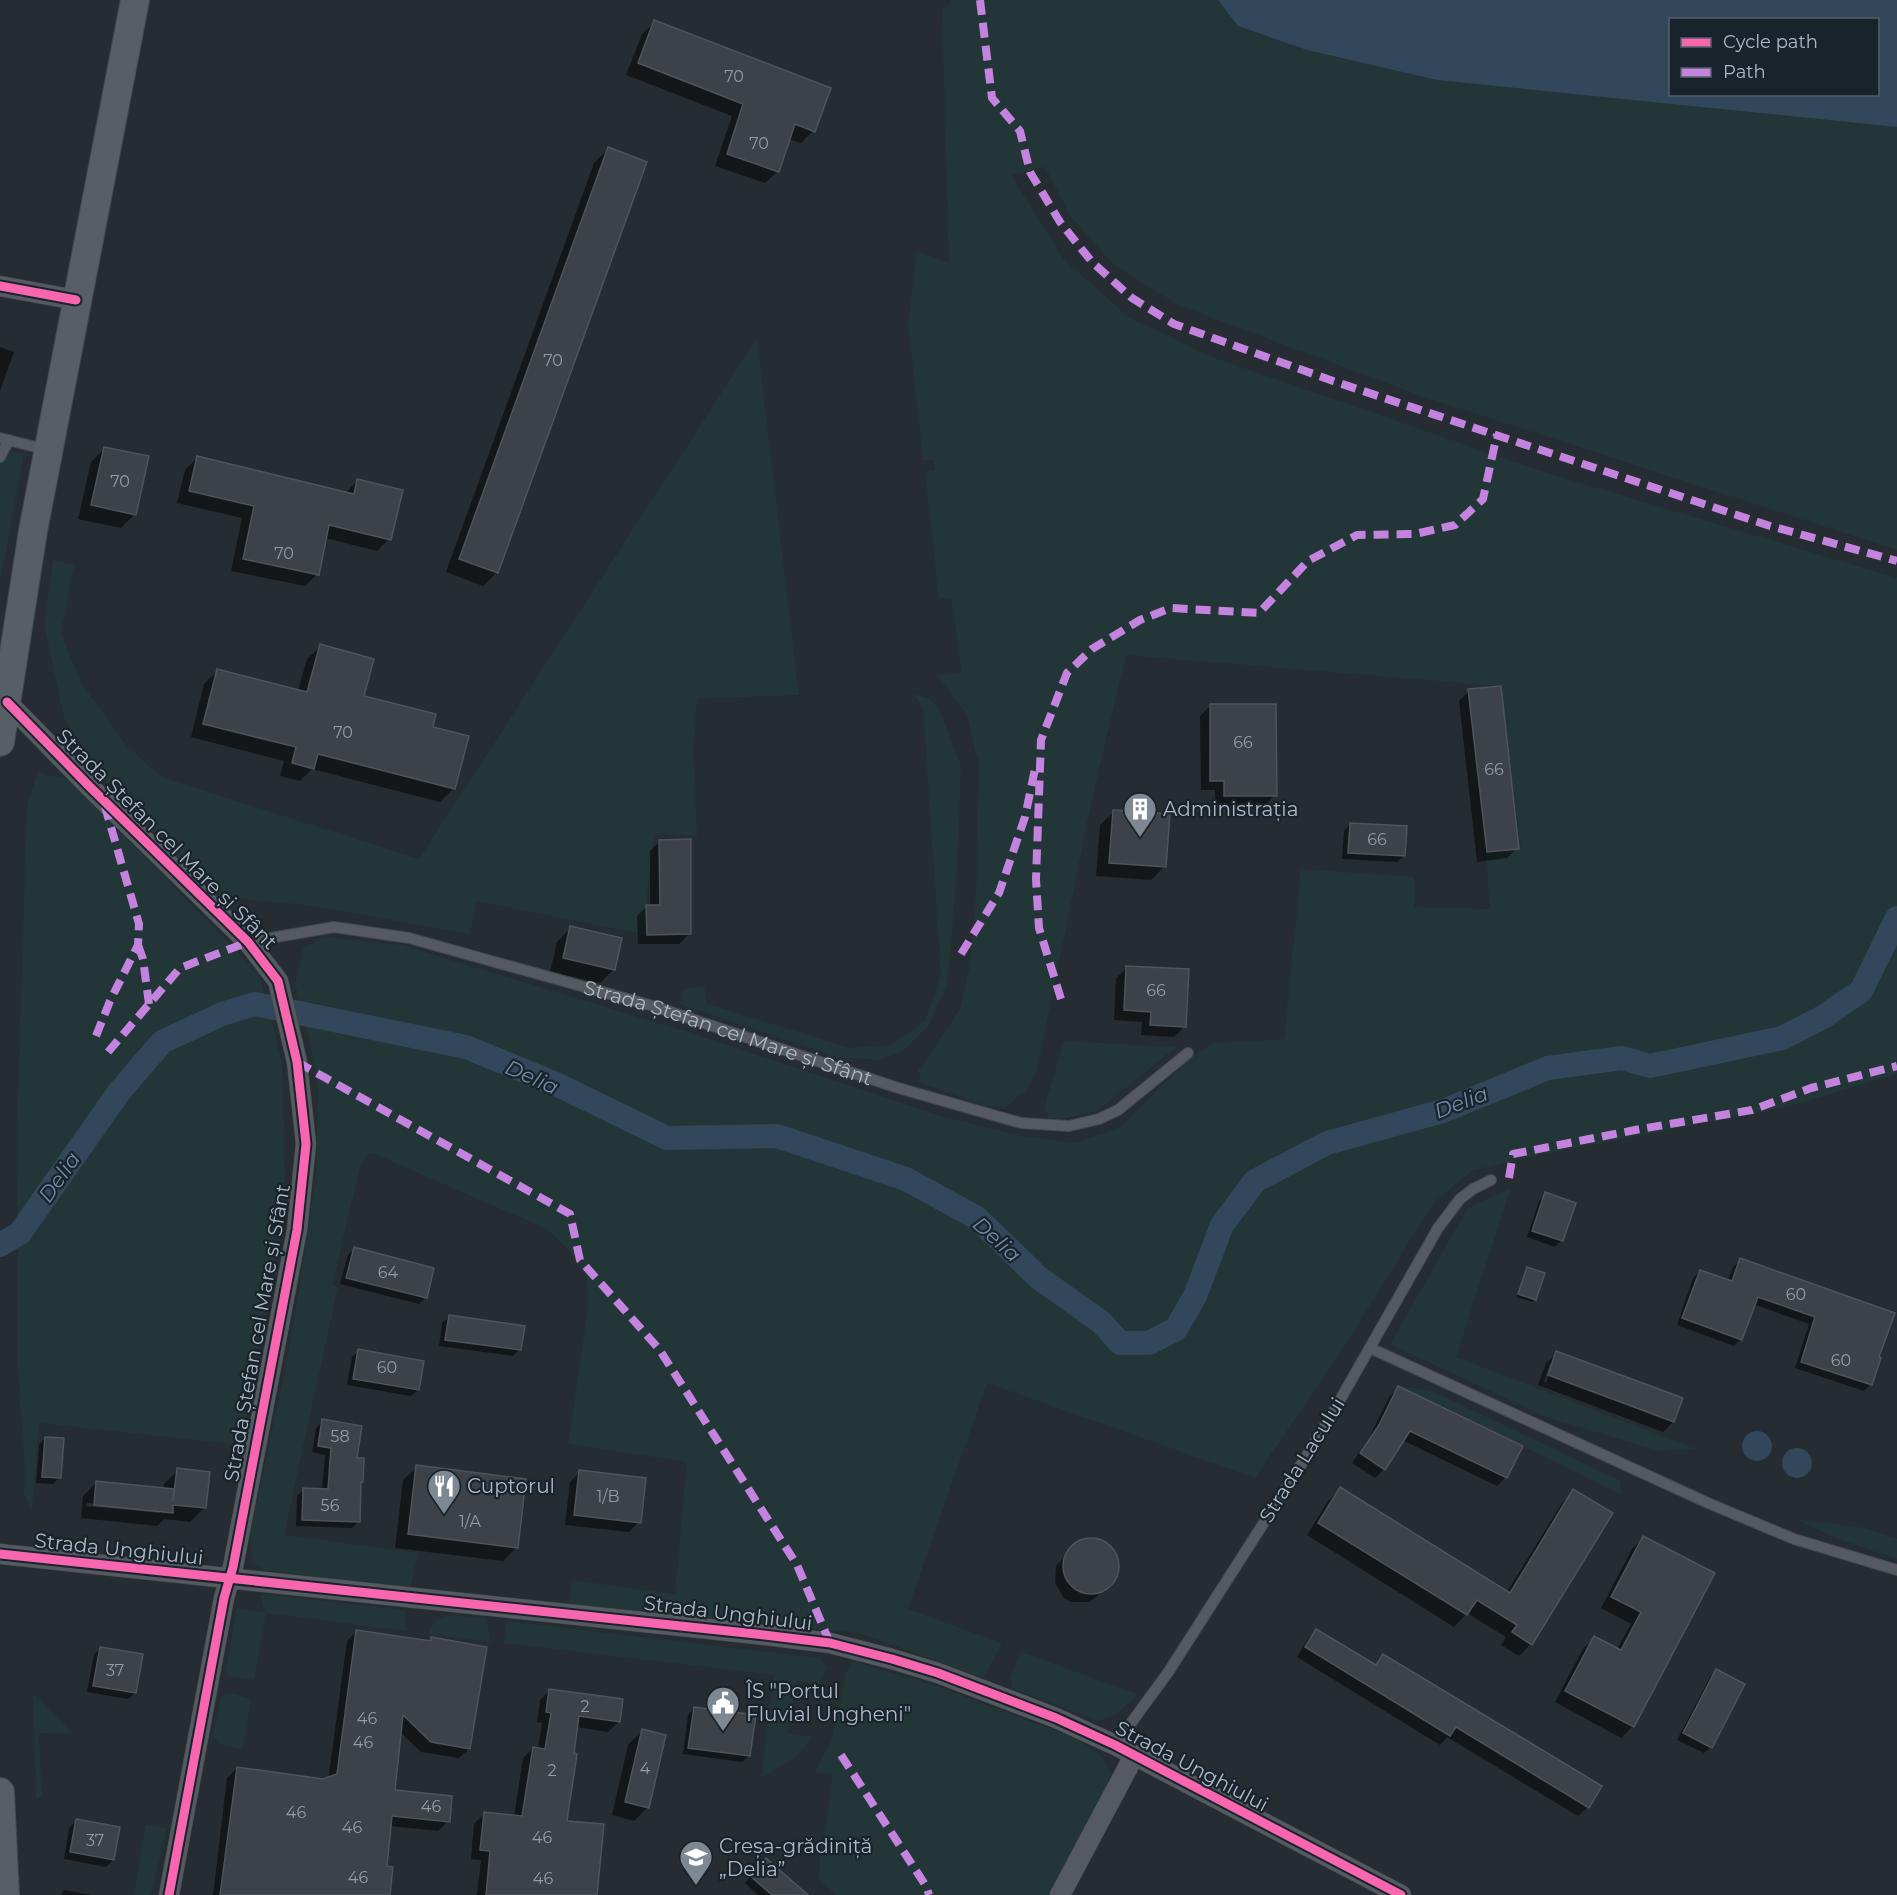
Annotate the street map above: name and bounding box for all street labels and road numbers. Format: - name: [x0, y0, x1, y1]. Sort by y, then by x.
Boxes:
- street label: Strada Ștefan cel Mare și Sfânt: [51, 724, 282, 955]
- street label: Strada Ștefan cel Mare și Sfânt: [581, 975, 876, 1091]
- street label: Strada Ștefan cel Mare și Sfânt: [219, 1182, 296, 1484]
- street label: Strada Lacului: [1254, 1393, 1350, 1527]
- street label: Strada Unghiului: [33, 1528, 205, 1570]
- street label: Strada Unghiului: [642, 1591, 814, 1635]
- street label: Strada Unghiului: [1111, 1716, 1273, 1816]

